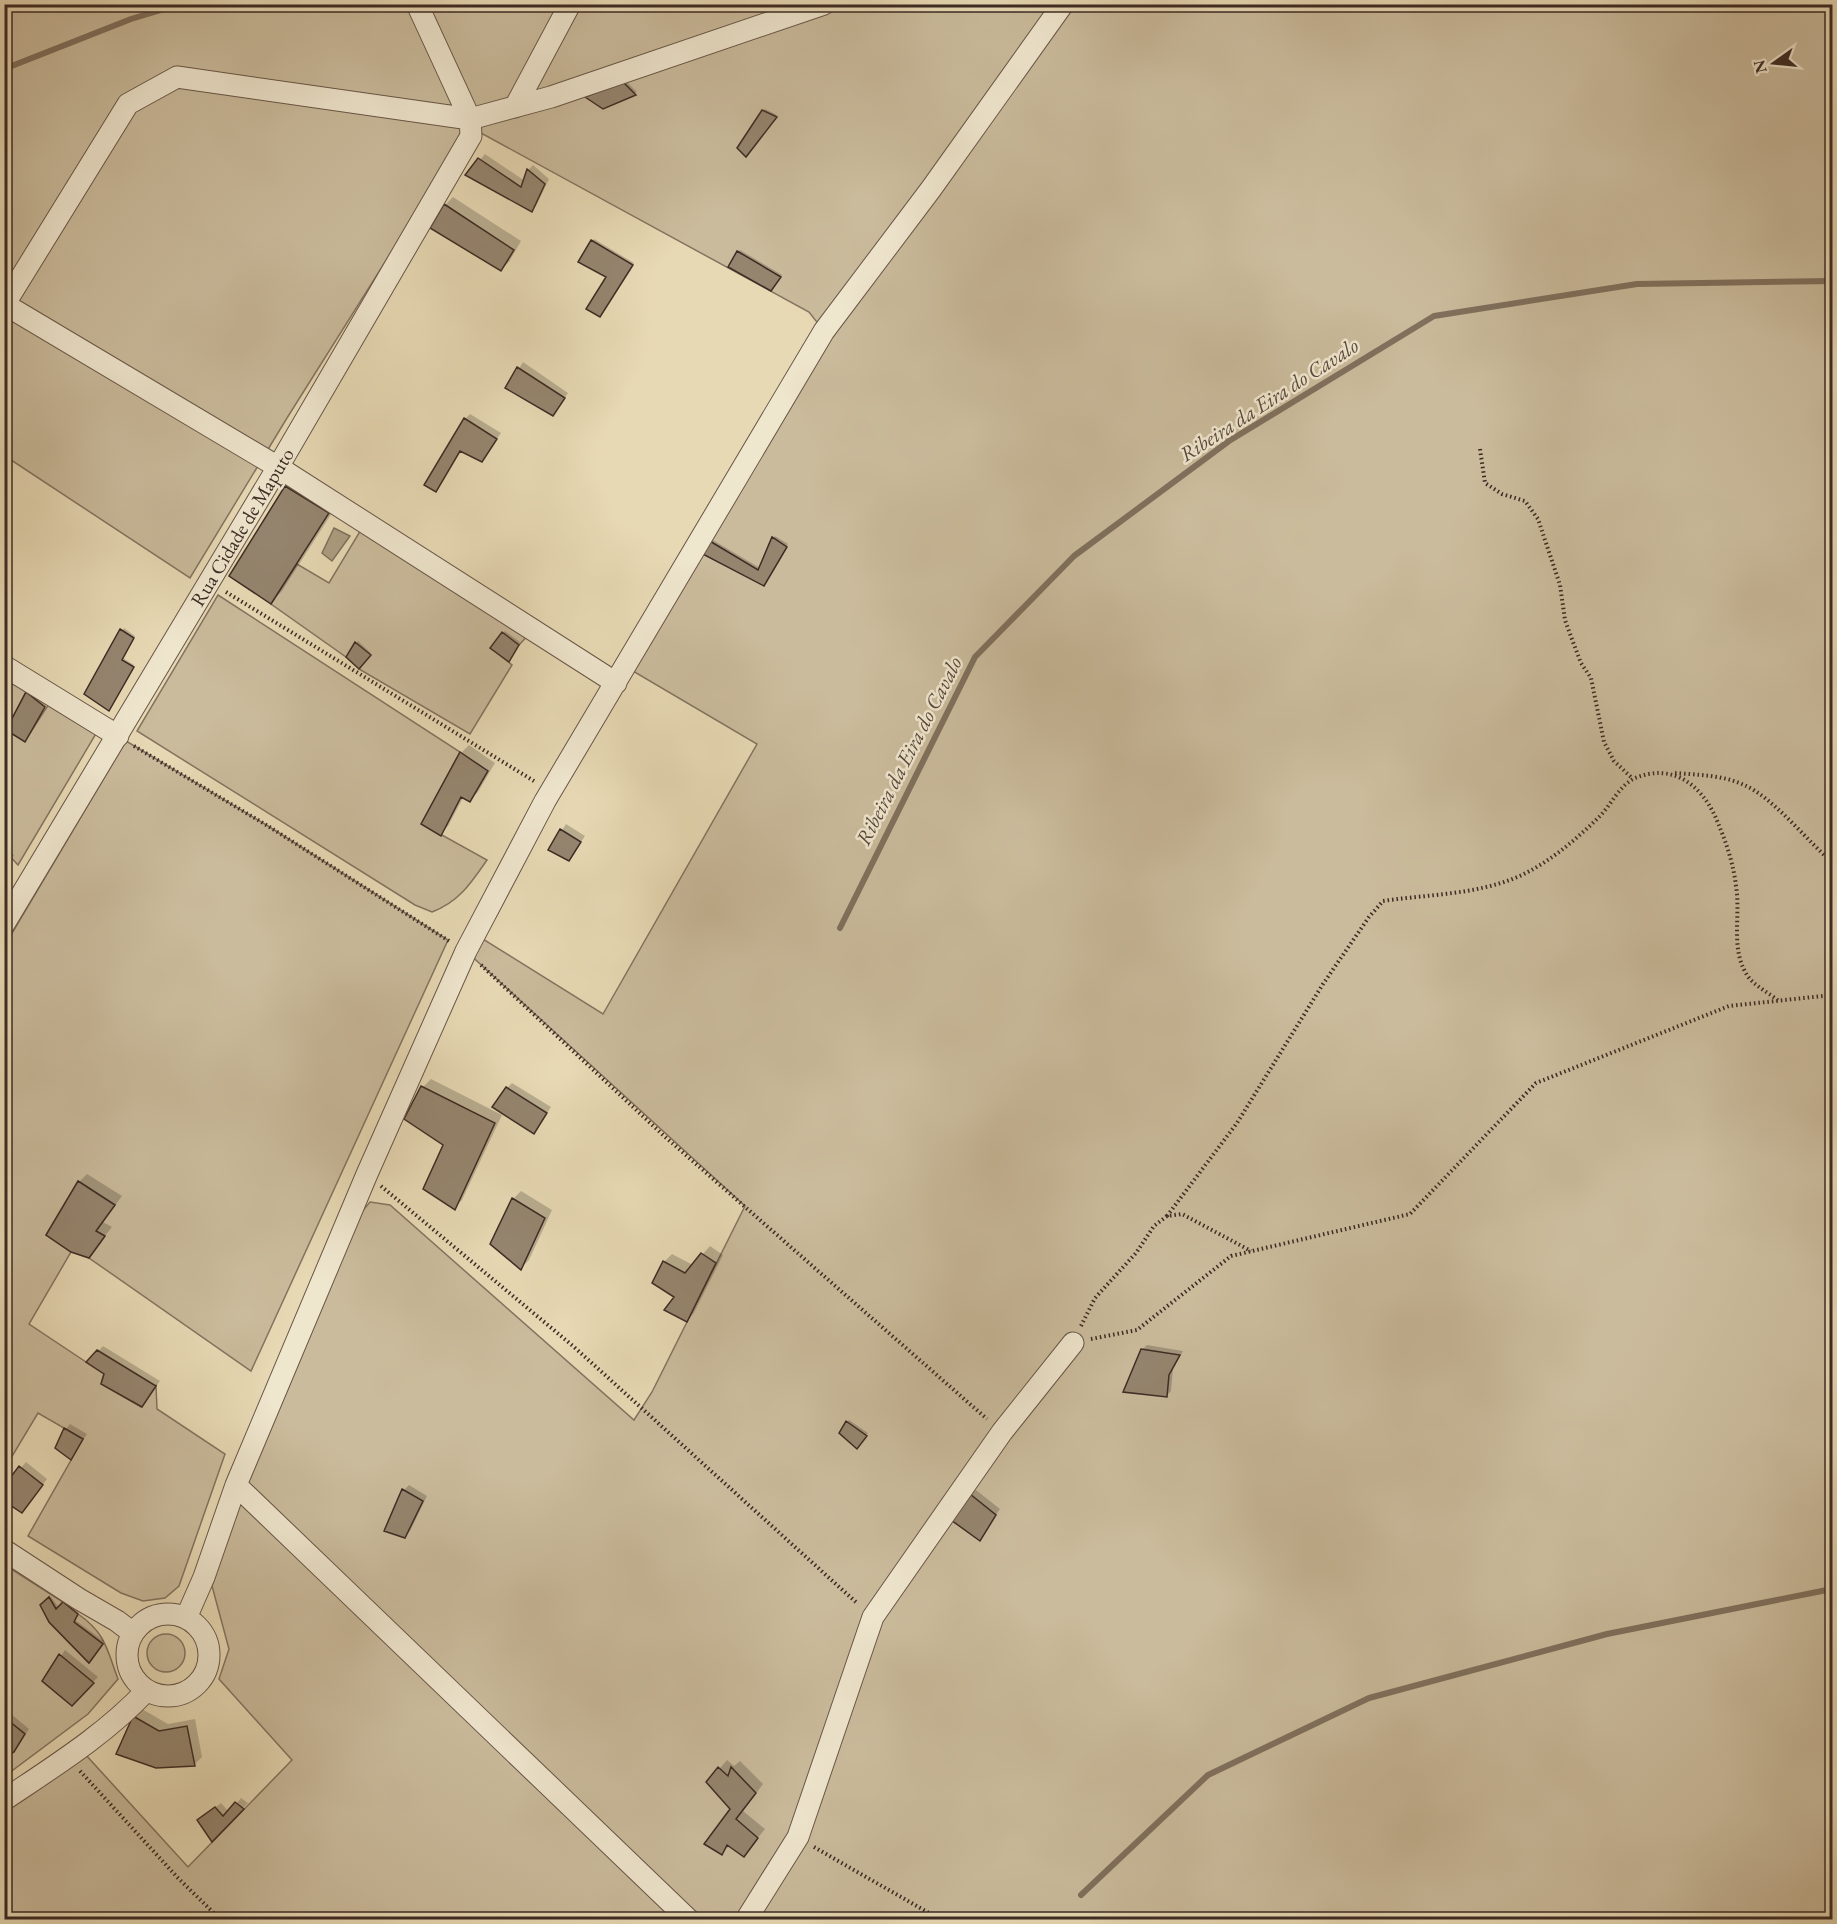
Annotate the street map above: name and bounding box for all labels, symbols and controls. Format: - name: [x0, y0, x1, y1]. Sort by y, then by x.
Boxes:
- north arrow: [1744, 33, 1804, 93]
- text: N: [1748, 58, 1772, 76]
- water label: Ribeira da Eira do Cavalo: [1174, 332, 1363, 468]
- street label: Rua Cidade de Maputo: [184, 443, 300, 611]
- water label: Ribeira da Eira do Cavalo: [849, 652, 968, 850]

